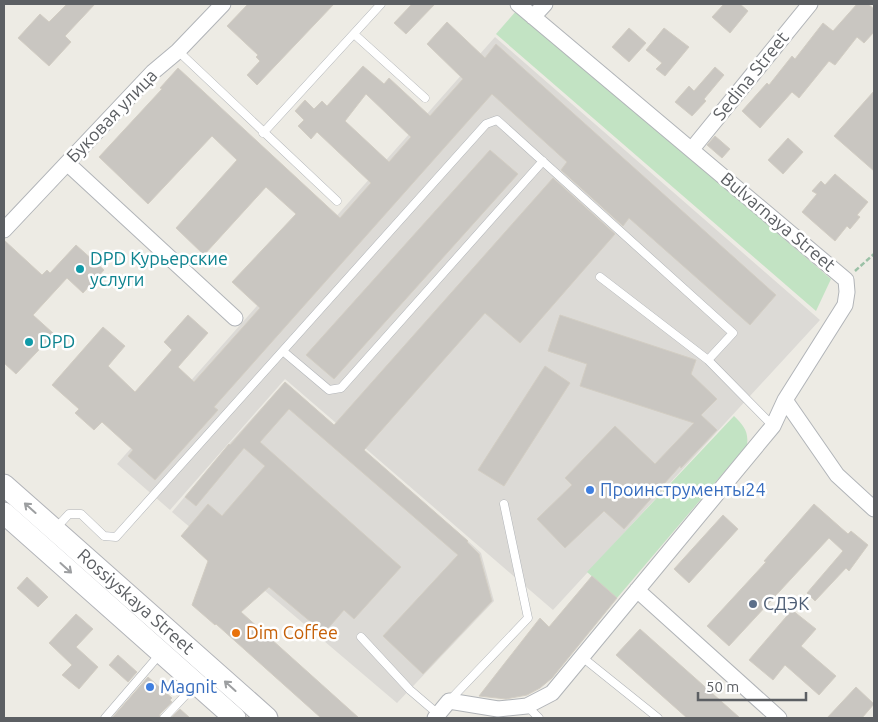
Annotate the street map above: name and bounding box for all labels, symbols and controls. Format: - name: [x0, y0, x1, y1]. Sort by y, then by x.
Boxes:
- street label: Sedina Street: [708, 27, 792, 124]
- street label: Буковая улица: [62, 65, 161, 166]
- street label: Bulvarnaya Street: [717, 168, 840, 275]
- place label: DPD Курьерские услуги: [90, 248, 228, 289]
- marker: DPD Курьерские услуги: [74, 263, 86, 275]
- place label: DPD: [39, 331, 75, 351]
- marker: DPD: [23, 336, 35, 348]
- place label: Проинструменты24: [600, 479, 766, 499]
- marker: Проинструменты24: [584, 484, 596, 496]
- one-way arrow: [24, 503, 37, 514]
- street label: Rossiyskaya Street: [74, 544, 199, 658]
- one-way arrow: [60, 563, 73, 574]
- place label: СДЭК: [763, 593, 809, 613]
- marker: СДЭК: [747, 598, 759, 610]
- place label: Dim Coffee: [246, 622, 338, 642]
- marker: Dim Coffee: [230, 627, 242, 639]
- scale bar: [698, 670, 806, 702]
- place label: Magnit: [160, 676, 217, 696]
- text: 50 m: [706, 678, 739, 695]
- one-way arrow: [224, 680, 237, 692]
- marker: Magnit: [144, 681, 156, 693]

